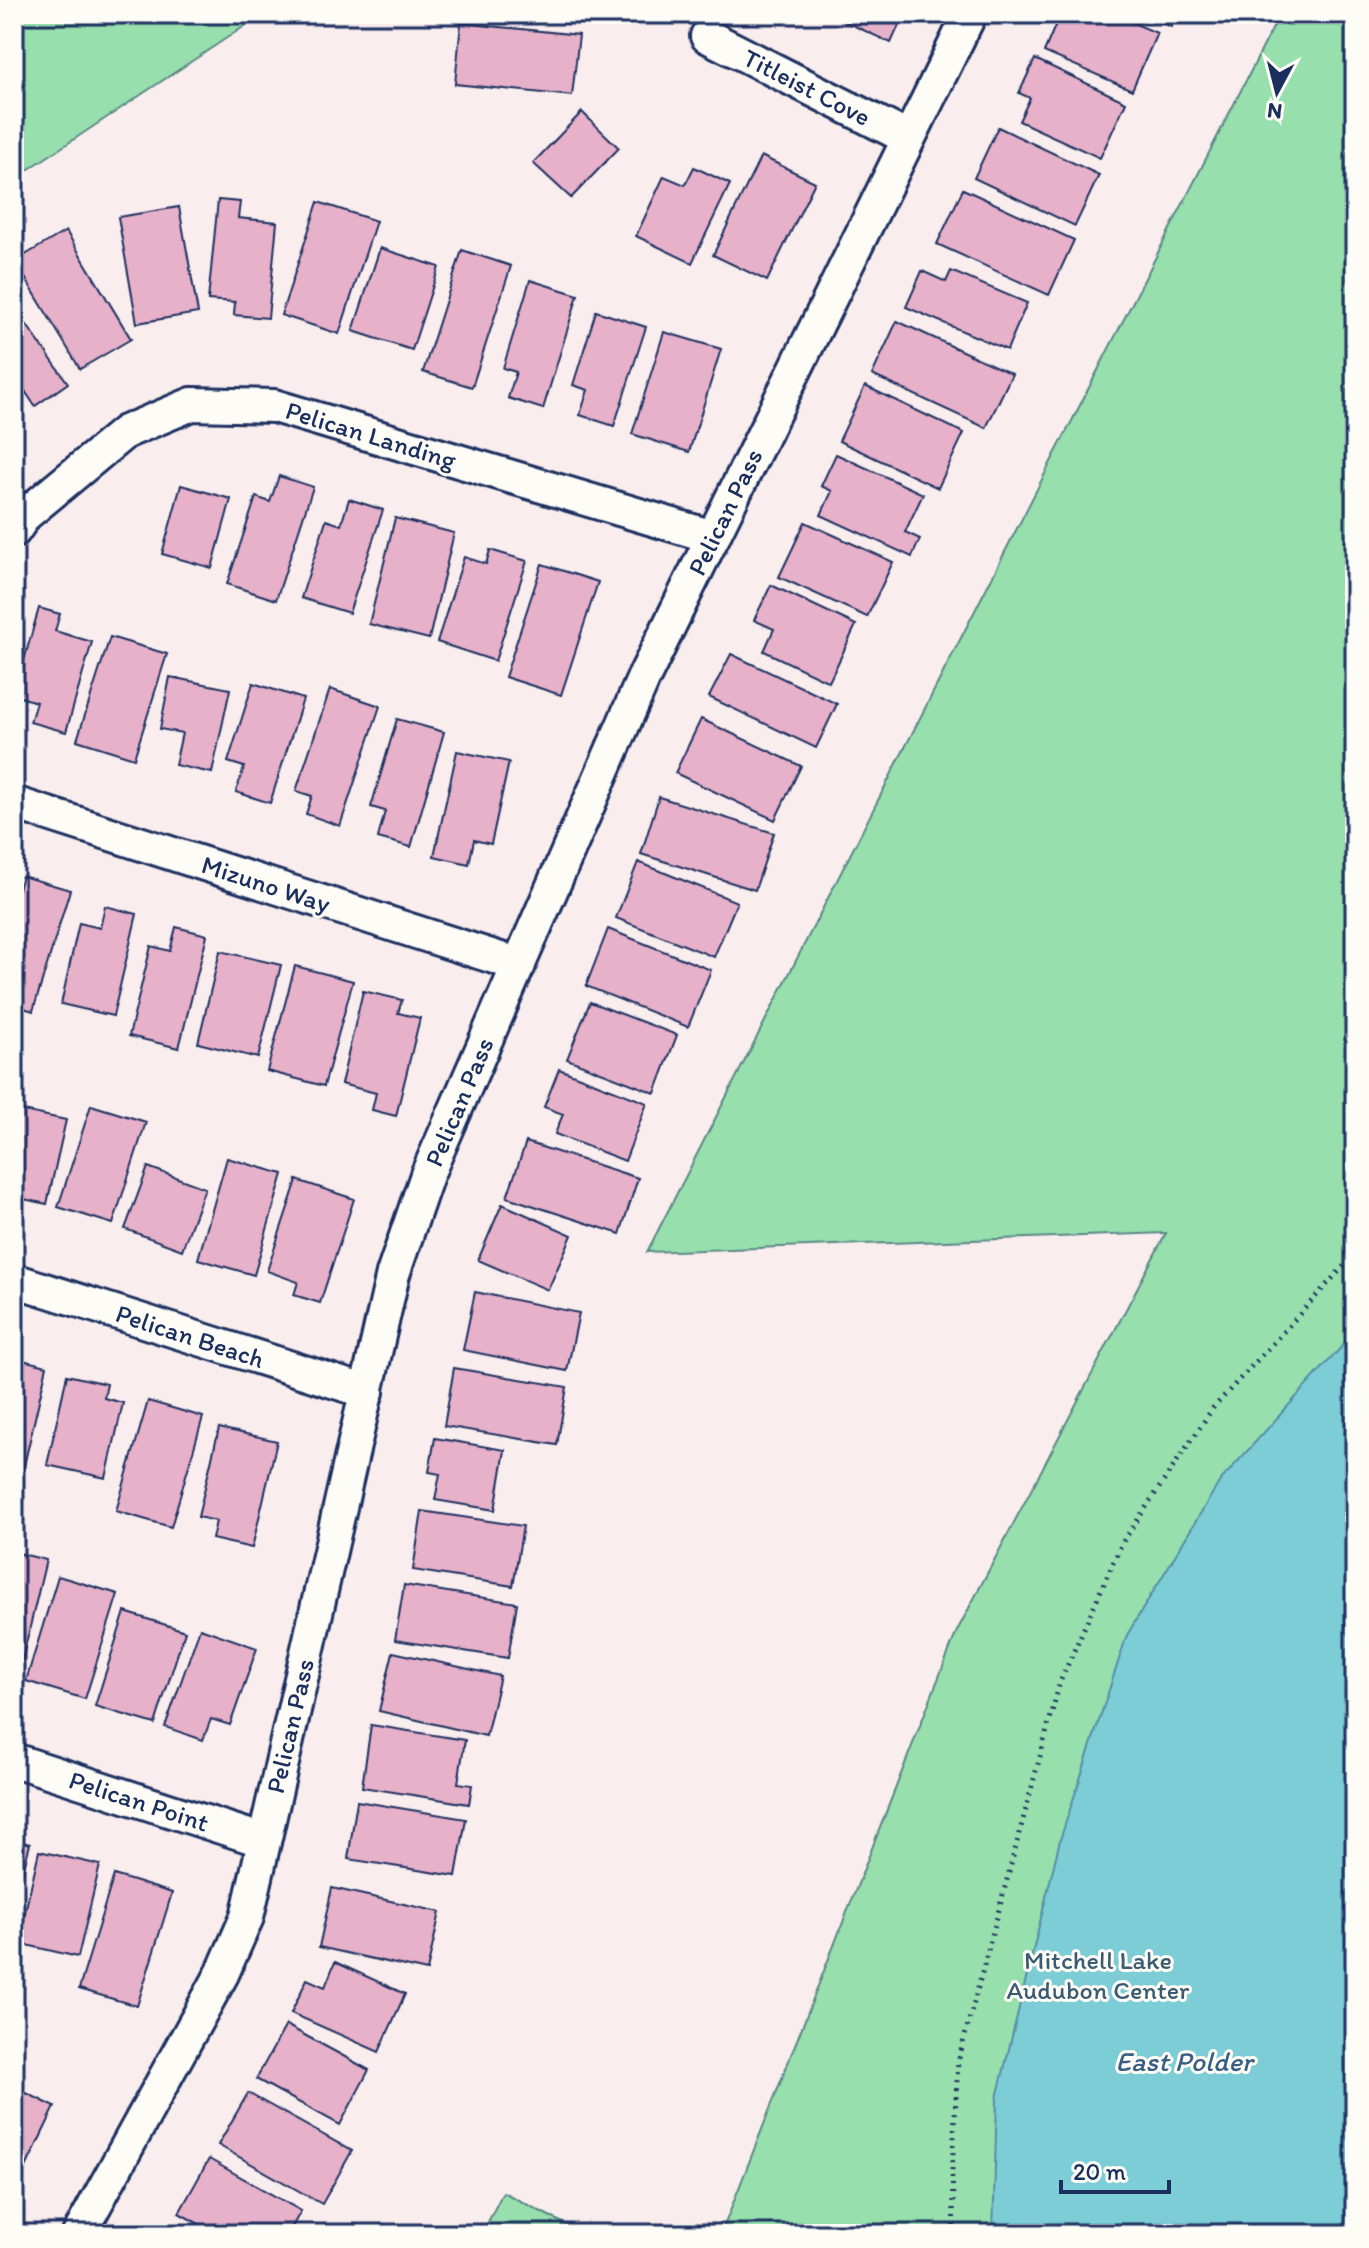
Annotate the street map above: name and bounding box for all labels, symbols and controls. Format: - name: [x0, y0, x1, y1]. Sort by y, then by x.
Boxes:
- street label: Titleist Cove: [738, 41, 876, 133]
- north arrow: [1237, 52, 1317, 132]
- text: N: [1266, 97, 1284, 126]
- street label: Pelican Landing: [282, 394, 461, 476]
- street label: Pelican Pass: [681, 443, 769, 581]
- street label: Mizuno Way: [198, 848, 334, 920]
- street label: Pelican Pass: [417, 1033, 501, 1171]
- street label: Pelican Beach: [112, 1297, 268, 1375]
- street label: Pelican Pass: [259, 1656, 321, 1796]
- street label: Pelican Point: [65, 1763, 213, 1839]
- park label: Mitchell Lake Audubon Center: [1007, 1944, 1190, 2006]
- water label: East Polder: [1116, 2044, 1256, 2078]
- scale bar: [1061, 2144, 1169, 2194]
- text: 20 m: [1073, 2157, 1126, 2186]

